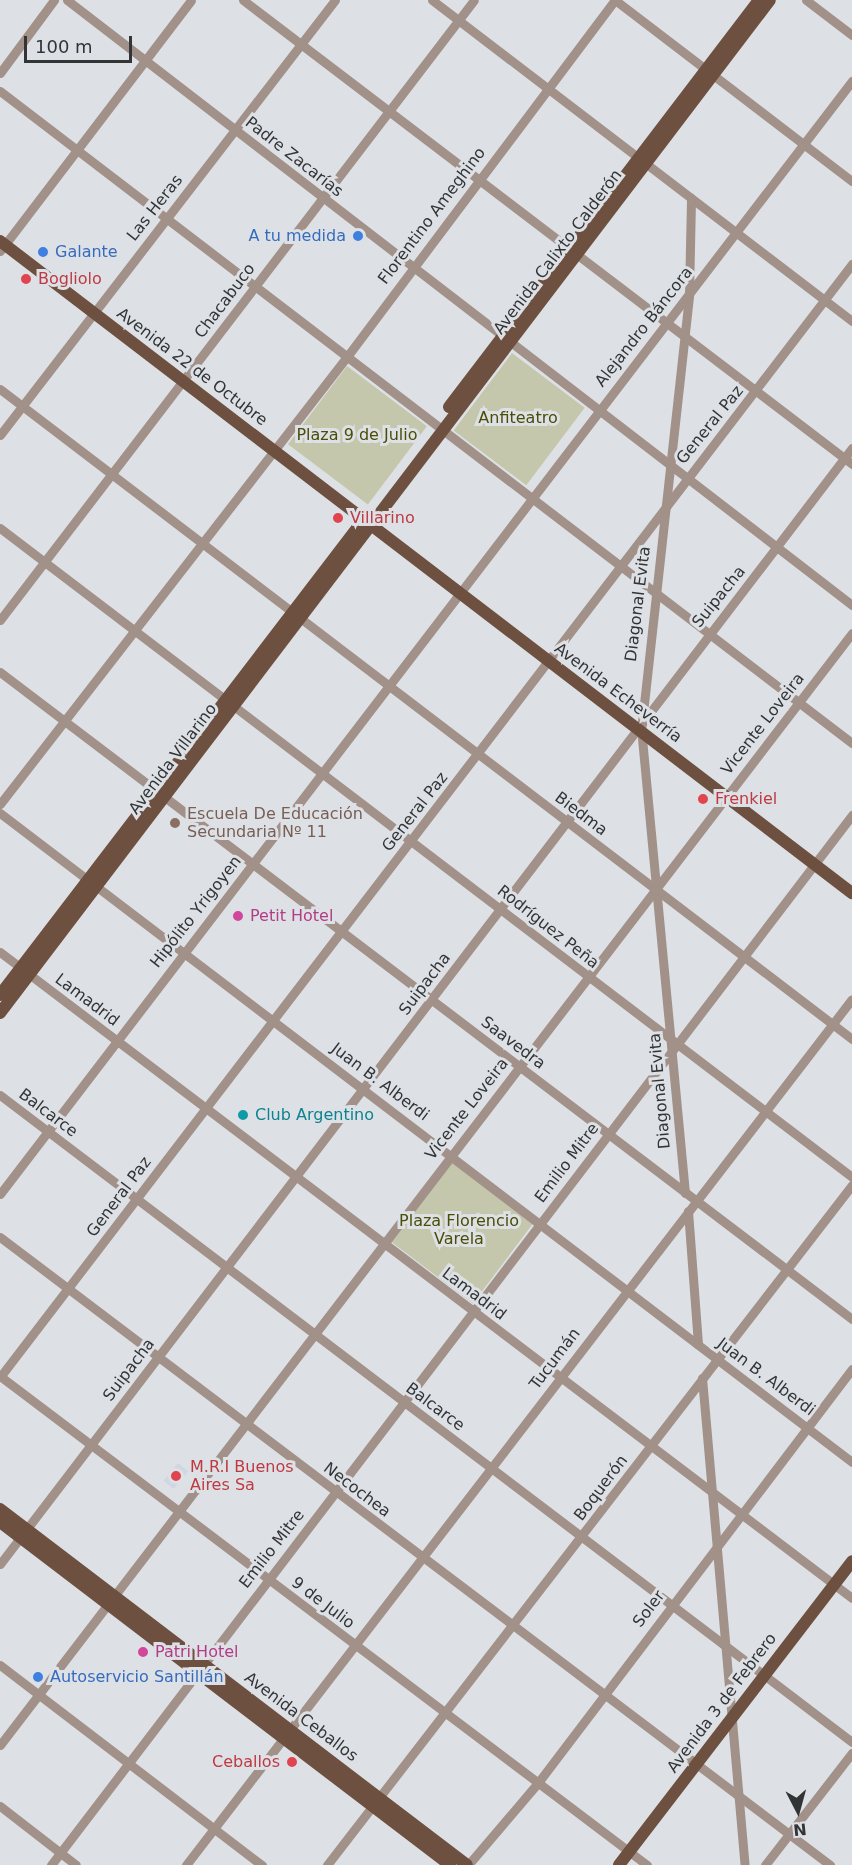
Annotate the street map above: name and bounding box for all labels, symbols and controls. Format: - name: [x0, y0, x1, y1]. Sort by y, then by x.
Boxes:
- scale bar: [27, 24, 135, 62]
- text: 100 m: [35, 36, 93, 57]
- street label: Padre Zacarías: [241, 113, 347, 201]
- street label: Florentino Ameghino: [374, 144, 490, 288]
- street label: Avenida Calixto Calderón: [490, 166, 626, 338]
- street label: Las Heras: [123, 171, 187, 245]
- place label: A tu medida: [248, 226, 346, 246]
- marker: A tu medida: [351, 229, 365, 243]
- place label: Galante: [55, 242, 118, 262]
- marker: Galante: [36, 245, 50, 259]
- street label: Chacabuco: [191, 260, 259, 342]
- street label: Alejandro Báncora: [591, 263, 697, 391]
- place label: Bogliolo: [38, 269, 102, 289]
- marker: Bogliolo: [19, 272, 33, 286]
- street label: Avenida 22 de Octubre: [113, 304, 271, 430]
- street label: General Paz: [673, 382, 747, 468]
- park label: Anfiteatro: [478, 408, 558, 428]
- park label: Plaza 9 de Julio: [296, 425, 418, 445]
- place label: Villarino: [350, 508, 415, 528]
- marker: Villarino: [331, 511, 345, 525]
- street label: Diagonal Evita: [621, 545, 655, 663]
- street label: Suipacha: [688, 562, 750, 632]
- street label: Avenida Echeverría: [551, 639, 685, 747]
- street label: Vicente Loveira: [717, 669, 809, 779]
- street label: Avenida Villarino: [125, 700, 221, 818]
- street label: General Paz: [378, 769, 452, 855]
- street label: Biedma: [551, 788, 611, 840]
- place label: Frenkiel: [715, 789, 777, 809]
- marker: Frenkiel: [696, 792, 710, 806]
- place label: Escuela De Educación Secundaria Nº 11: [187, 804, 363, 842]
- marker: Escuela De Educación Secundaria Nº 11: [168, 816, 182, 830]
- street label: Hipólito Yrigoyen: [146, 852, 246, 972]
- street label: Rodríguez Peña: [493, 881, 603, 973]
- place label: Petit Hotel: [250, 906, 333, 926]
- marker: Petit Hotel: [231, 909, 245, 923]
- street label: Suipacha: [395, 949, 455, 1019]
- street label: Lamadrid: [51, 970, 123, 1030]
- street label: Saavedra: [477, 1013, 549, 1073]
- street label: Diagonal Evita: [645, 1032, 675, 1150]
- street label: Juan B. Alberdi: [327, 1039, 433, 1125]
- street label: Vicente Loveira: [421, 1054, 513, 1164]
- street label: Balcarce: [15, 1085, 81, 1141]
- place label: Club Argentino: [255, 1105, 374, 1125]
- marker: Club Argentino: [236, 1108, 250, 1122]
- street label: Emilio Mitre: [531, 1119, 603, 1207]
- street label: General Paz: [83, 1153, 155, 1241]
- park label: Plaza Florencio Varela: [399, 1211, 519, 1249]
- street label: Lamadrid: [438, 1264, 510, 1324]
- street label: Tucumán: [526, 1324, 584, 1394]
- street label: Juan B. Alberdi: [713, 1334, 819, 1420]
- street label: Suipacha: [99, 1335, 159, 1405]
- street label: Balcarce: [402, 1379, 468, 1435]
- street label: Boquerón: [570, 1451, 632, 1525]
- place label: M.R.I Buenos Aires Sa: [190, 1457, 294, 1495]
- street label: Necochea: [320, 1459, 394, 1521]
- marker: M.R.I Buenos Aires Sa: [167, 1467, 185, 1485]
- street label: Emilio Mitre: [235, 1506, 309, 1592]
- street label: 9 de Julio: [288, 1573, 358, 1633]
- street label: Soler: [629, 1587, 669, 1631]
- street label: Avenida 3 de Febrero: [663, 1629, 781, 1777]
- place label: Patri Hotel: [155, 1642, 238, 1662]
- marker: Patri Hotel: [136, 1645, 150, 1659]
- place label: Autoservicio Santillán: [50, 1667, 224, 1687]
- street label: Avenida Ceballos: [241, 1668, 361, 1766]
- marker: Autoservicio Santillán: [31, 1670, 45, 1684]
- place label: Ceballos: [212, 1752, 280, 1772]
- marker: Ceballos: [285, 1755, 299, 1769]
- north arrow: [768, 1781, 828, 1841]
- text: N: [792, 1819, 808, 1840]

